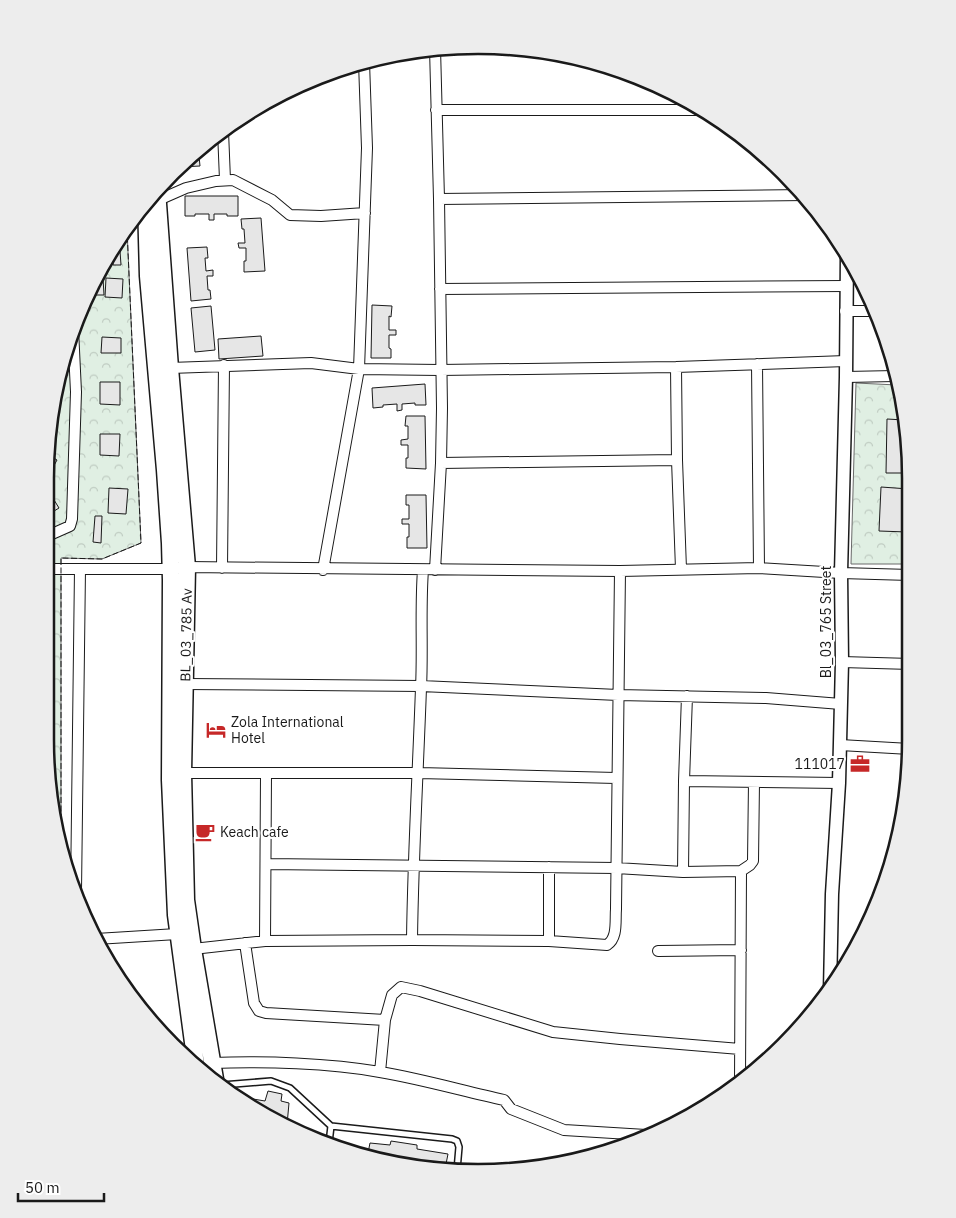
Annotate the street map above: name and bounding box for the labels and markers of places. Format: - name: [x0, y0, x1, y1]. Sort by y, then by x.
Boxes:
- place label: Zola International Hotel: [231, 713, 344, 747]
- hotel icon: Zola International Hotel: [205, 719, 227, 741]
- office icon: 111017: [849, 753, 871, 775]
- place label: 111017: [795, 755, 845, 773]
- cafe icon: Keach cafe: [194, 821, 216, 843]
- place label: Keach cafe: [220, 823, 289, 841]

